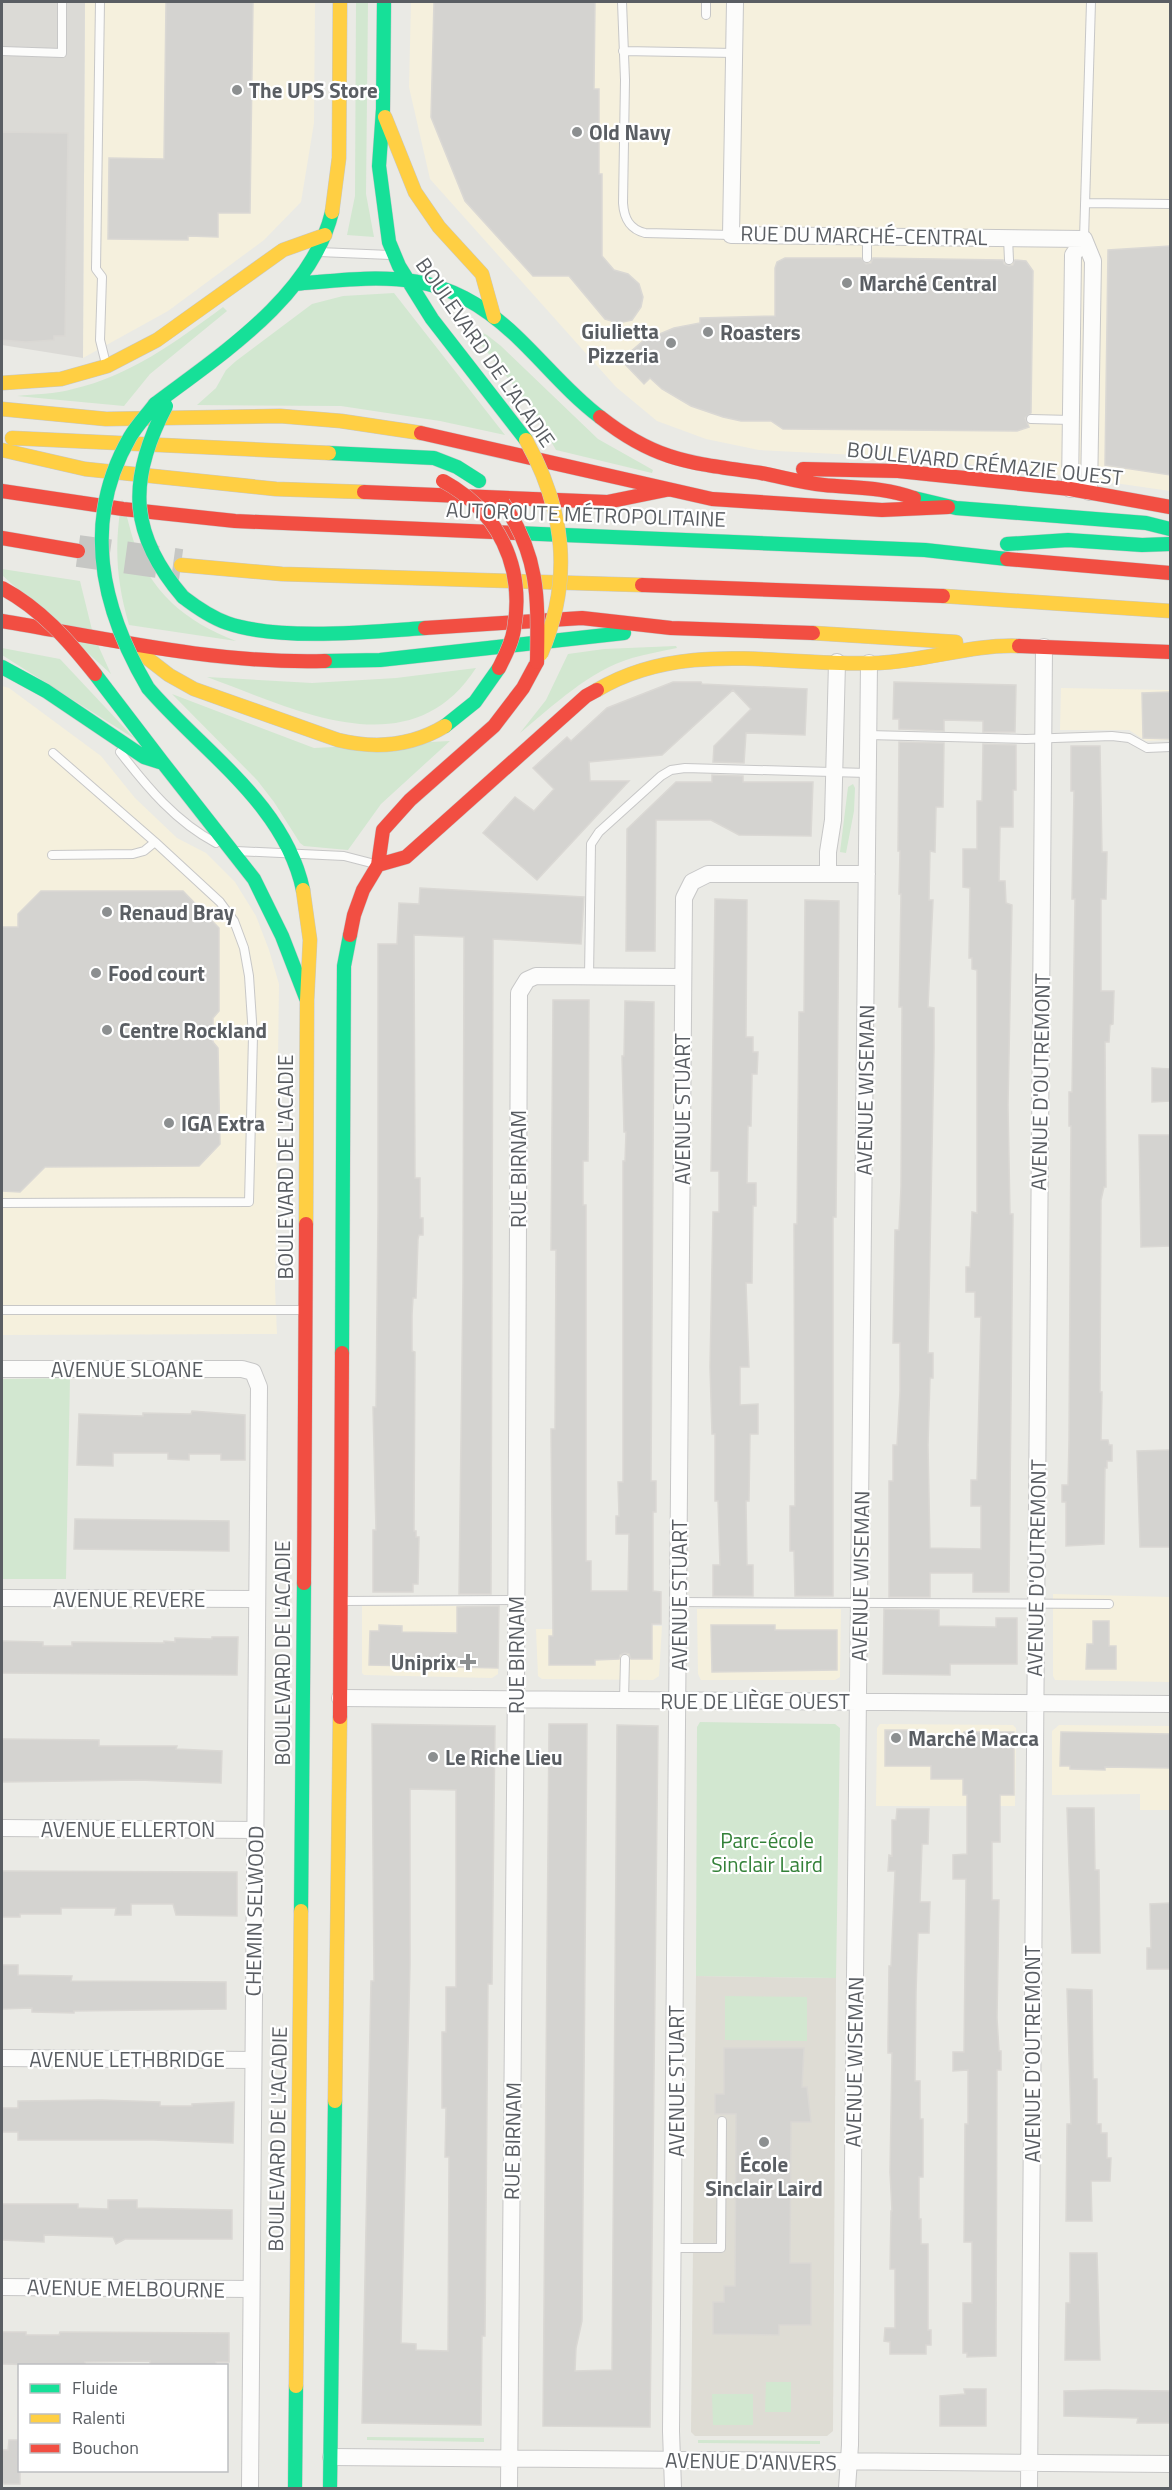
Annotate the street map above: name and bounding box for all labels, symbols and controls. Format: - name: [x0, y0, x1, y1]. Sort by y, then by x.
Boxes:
- place label: The UPS Store: [249, 74, 378, 106]
- marker: The UPS Store: [230, 83, 244, 97]
- place label: Old Navy: [589, 116, 671, 148]
- marker: Old Navy: [570, 125, 584, 139]
- street label: RUE DU MARCHÉ-CENTRAL: [740, 217, 988, 253]
- street label: BOULEVARD DE L'ACADIE: [408, 251, 564, 453]
- place label: Marché Central: [859, 267, 997, 299]
- marker: Marché Central: [840, 276, 854, 290]
- place label: Giulietta Pizzeria: [581, 315, 659, 371]
- place label: Roasters: [720, 316, 801, 348]
- marker: Roasters: [701, 325, 715, 339]
- marker: Giulietta Pizzeria: [664, 336, 678, 350]
- street label: BOULEVARD CRÉMAZIE OUEST: [845, 433, 1125, 493]
- street label: AUTOROUTE MÉTROPOLITAINE: [445, 493, 727, 535]
- place label: Renaud Bray: [119, 896, 235, 928]
- marker: Renaud Bray: [100, 905, 114, 919]
- place label: Food court: [108, 957, 205, 989]
- marker: Food court: [89, 966, 103, 980]
- street label: AVENUE D'OUTREMONT: [1022, 973, 1058, 1191]
- street label: AVENUE WISEMAN: [848, 1004, 882, 1176]
- place label: Centre Rockland: [119, 1014, 267, 1046]
- marker: Centre Rockland: [100, 1023, 114, 1037]
- street label: AVENUE STUART: [666, 1033, 698, 1185]
- street label: BOULEVARD DE L'ACADIE: [269, 1054, 301, 1280]
- place label: IGA Extra: [181, 1107, 265, 1139]
- street label: RUE BIRNAM: [502, 1110, 534, 1228]
- marker: IGA Extra: [162, 1116, 176, 1130]
- street label: AVENUE SLOANE: [51, 1353, 203, 1385]
- street label: AVENUE D'OUTREMONT: [1018, 1459, 1054, 1677]
- street label: AVENUE WISEMAN: [843, 1490, 877, 1662]
- street label: AVENUE STUART: [663, 1519, 695, 1671]
- street label: BOULEVARD DE L'ACADIE: [266, 1540, 298, 1766]
- street label: AVENUE REVERE: [53, 1583, 205, 1615]
- street label: RUE BIRNAM: [500, 1596, 532, 1714]
- place label: Uniprix: [391, 1646, 456, 1678]
- marker: Uniprix: [461, 1655, 475, 1669]
- street label: RUE DE LIÈGE OUEST: [660, 1685, 850, 1717]
- place label: Marché Macca: [908, 1722, 1039, 1754]
- marker: Marché Macca: [889, 1731, 903, 1745]
- place label: Le Riche Lieu: [445, 1741, 563, 1773]
- marker: Le Riche Lieu: [426, 1750, 440, 1764]
- street label: AVENUE ELLERTON: [41, 1813, 215, 1845]
- park label: Parc-école Sinclair Laird: [711, 1824, 823, 1880]
- street label: CHEMIN SELWOOD: [237, 1825, 271, 1997]
- street label: AVENUE D'OUTREMONT: [1016, 1945, 1048, 2163]
- street label: AVENUE WISEMAN: [837, 1976, 871, 2148]
- street label: AVENUE STUART: [660, 2005, 692, 2157]
- street label: BOULEVARD DE L'ACADIE: [259, 2026, 295, 2252]
- street label: AVENUE LETHBRIDGE: [29, 2043, 225, 2075]
- street label: RUE BIRNAM: [495, 2082, 529, 2200]
- marker: École Sinclair Laird: [757, 2135, 771, 2149]
- place label: École Sinclair Laird: [705, 2148, 823, 2204]
- street label: AVENUE MELBOURNE: [27, 2270, 225, 2306]
- legend: [18, 2364, 228, 2472]
- text: Fluide: [72, 2374, 118, 2401]
- text: Ralenti: [72, 2404, 125, 2431]
- text: Bouchon: [72, 2434, 139, 2461]
- street label: AVENUE D'ANVERS: [665, 2444, 837, 2478]

